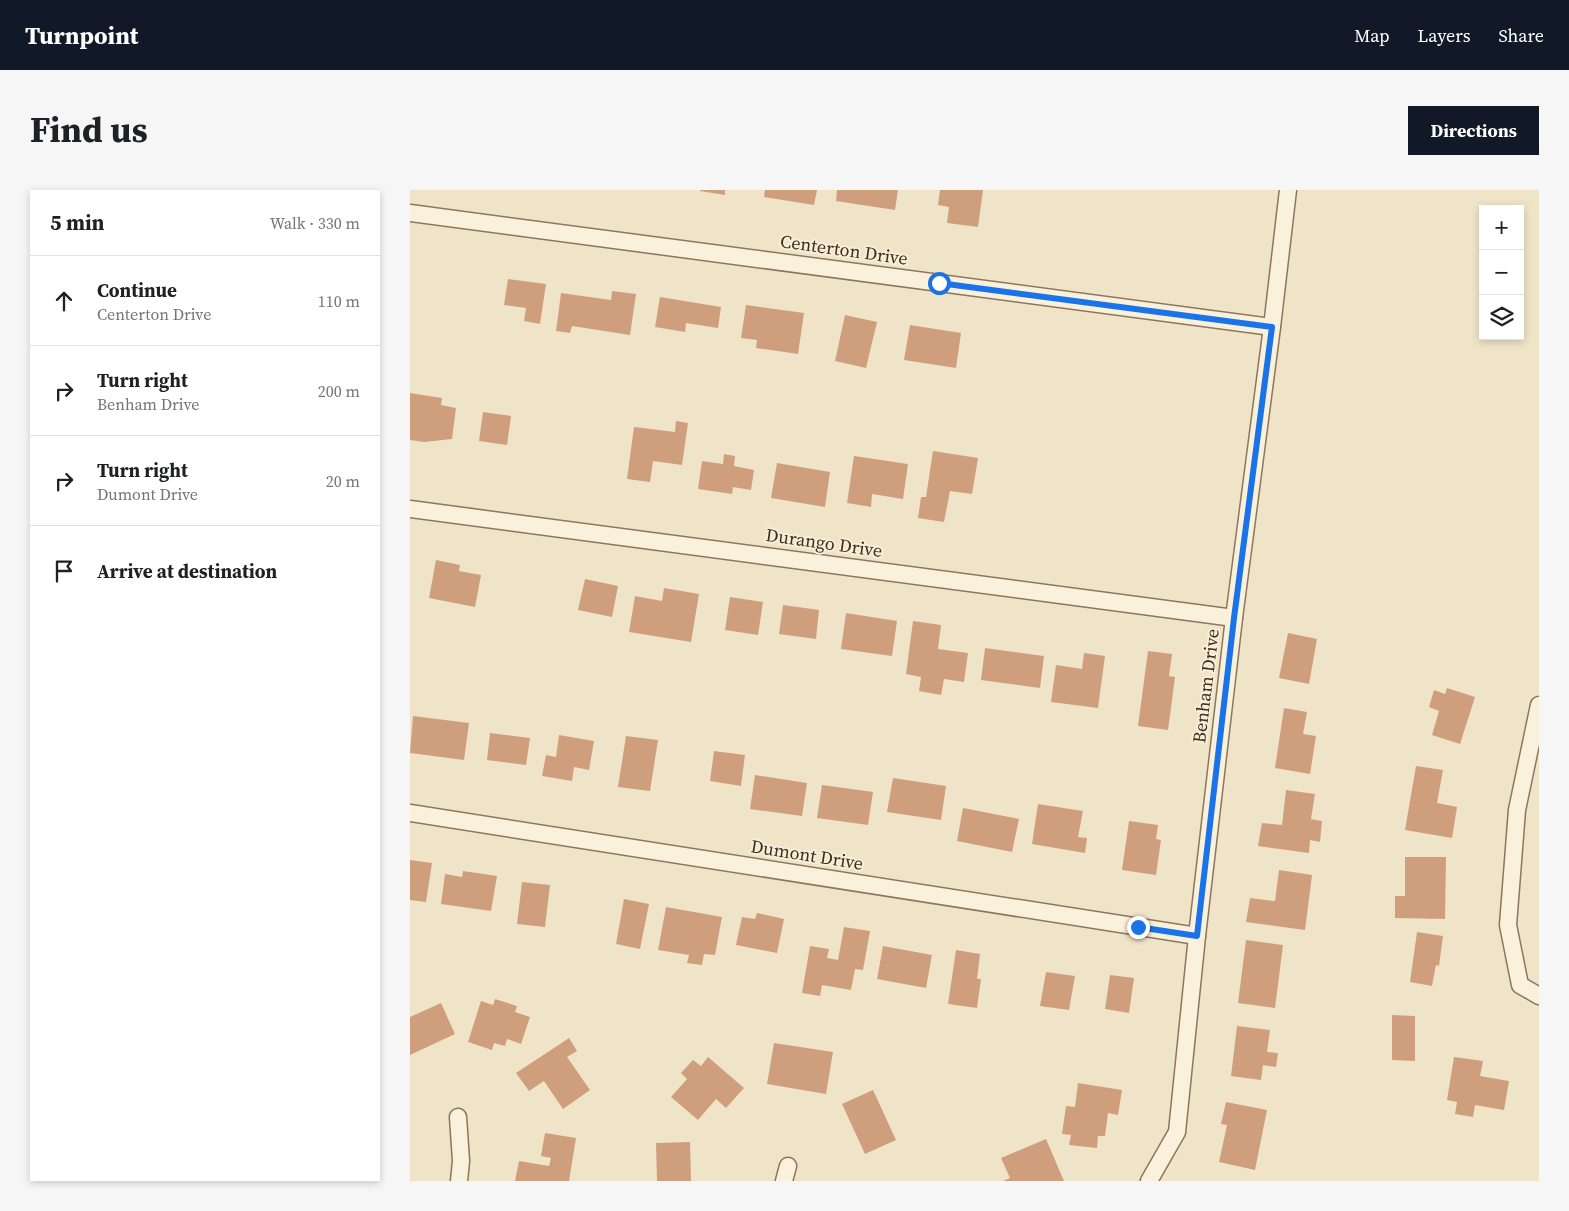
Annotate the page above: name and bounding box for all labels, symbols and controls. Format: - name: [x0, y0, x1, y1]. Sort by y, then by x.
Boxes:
- text: Turnpoint: [25, 19, 138, 52]
- text: Map: [1354, 23, 1389, 48]
- text: Layers: [1417, 23, 1470, 48]
- text: Share: [1498, 23, 1544, 48]
- text: Find us: [30, 106, 148, 154]
- button: Directions: [1408, 106, 1539, 155]
- map controls: [1479, 205, 1524, 340]
- button: +: [1479, 205, 1524, 250]
- text: 5 min: [50, 208, 105, 237]
- text: Walk · 330 m: [270, 212, 360, 234]
- street label: Centerton Drive: [779, 228, 909, 271]
- button: −: [1479, 250, 1524, 295]
- route start: [928, 272, 951, 295]
- text: Continue: [97, 277, 177, 303]
- icon: ahead: [50, 287, 78, 315]
- text: 110 m: [318, 290, 360, 312]
- button: layers: [1479, 295, 1524, 340]
- text: Centerton Drive: [97, 303, 211, 325]
- text: Turn right: [97, 367, 188, 393]
- icon: right: [50, 377, 78, 405]
- text: 200 m: [318, 380, 360, 402]
- text: Benham Drive: [97, 393, 199, 415]
- text: Turn right: [97, 457, 188, 483]
- icon: right: [50, 467, 78, 495]
- text: 20 m: [326, 470, 360, 492]
- text: Dumont Drive: [97, 483, 198, 505]
- street label: Durango Drive: [764, 522, 884, 563]
- icon: arrive: [50, 557, 78, 585]
- text: Arrive at destination: [97, 558, 277, 584]
- street label: Benham Drive: [1186, 627, 1225, 745]
- street label: Dumont Drive: [749, 833, 865, 876]
- route end: [1127, 916, 1150, 939]

